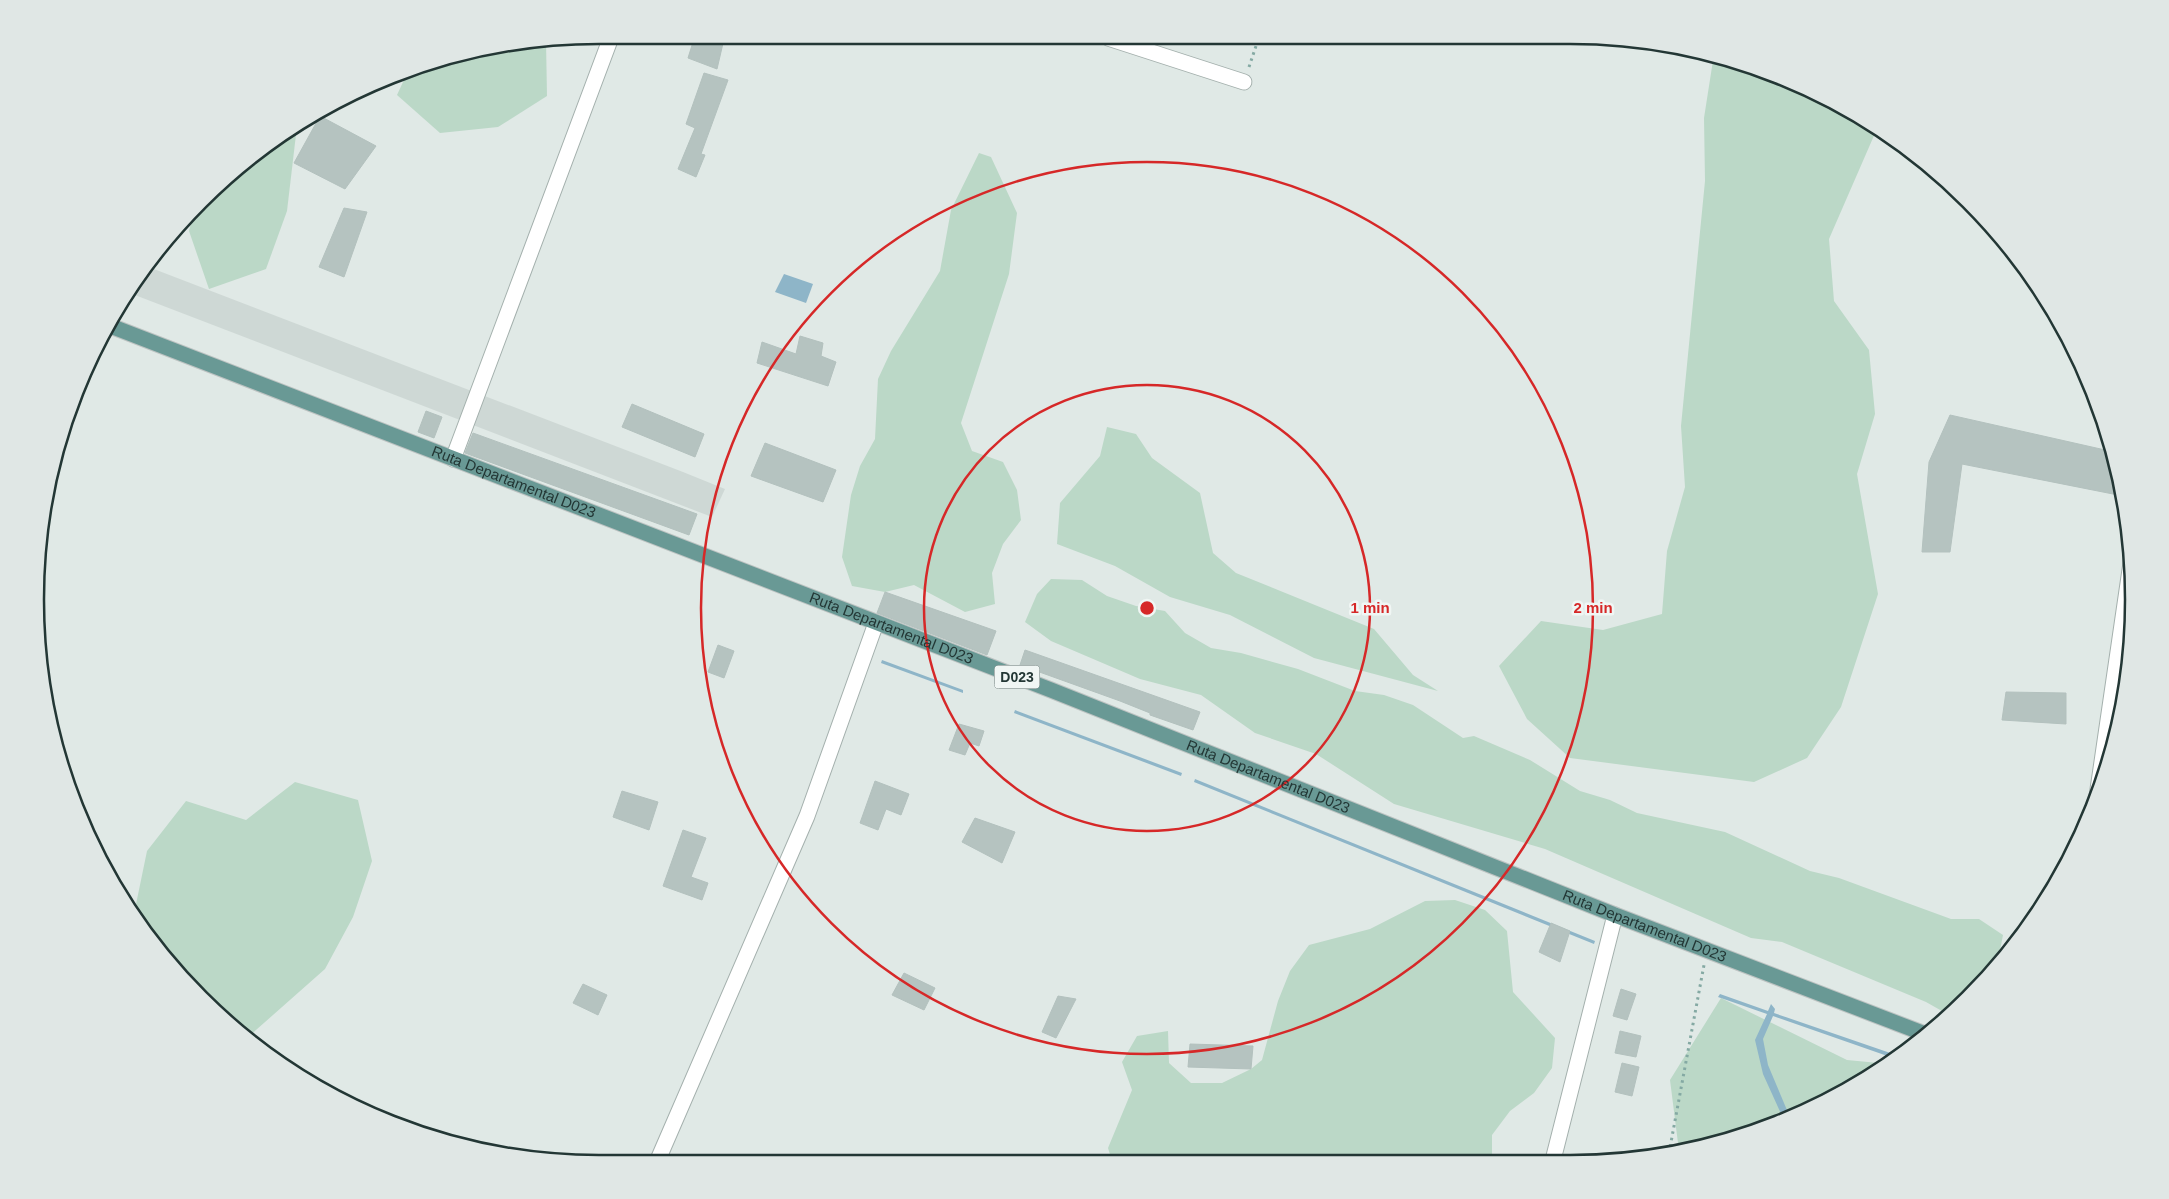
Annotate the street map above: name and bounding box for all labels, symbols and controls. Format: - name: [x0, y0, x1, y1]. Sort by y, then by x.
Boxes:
- street label: Ruta Departamental D023: [429, 442, 598, 521]
- street label: Ruta Departamental D023: [807, 588, 976, 667]
- centre of rings: [1138, 599, 1156, 617]
- text: 1 min: [1350, 599, 1390, 616]
- text: 2 min: [1573, 599, 1613, 616]
- road number: D023: [994, 666, 1040, 689]
- street label: Ruta Departamental D023: [1184, 736, 1352, 816]
- street label: Ruta Departamental D023: [1560, 886, 1729, 965]

